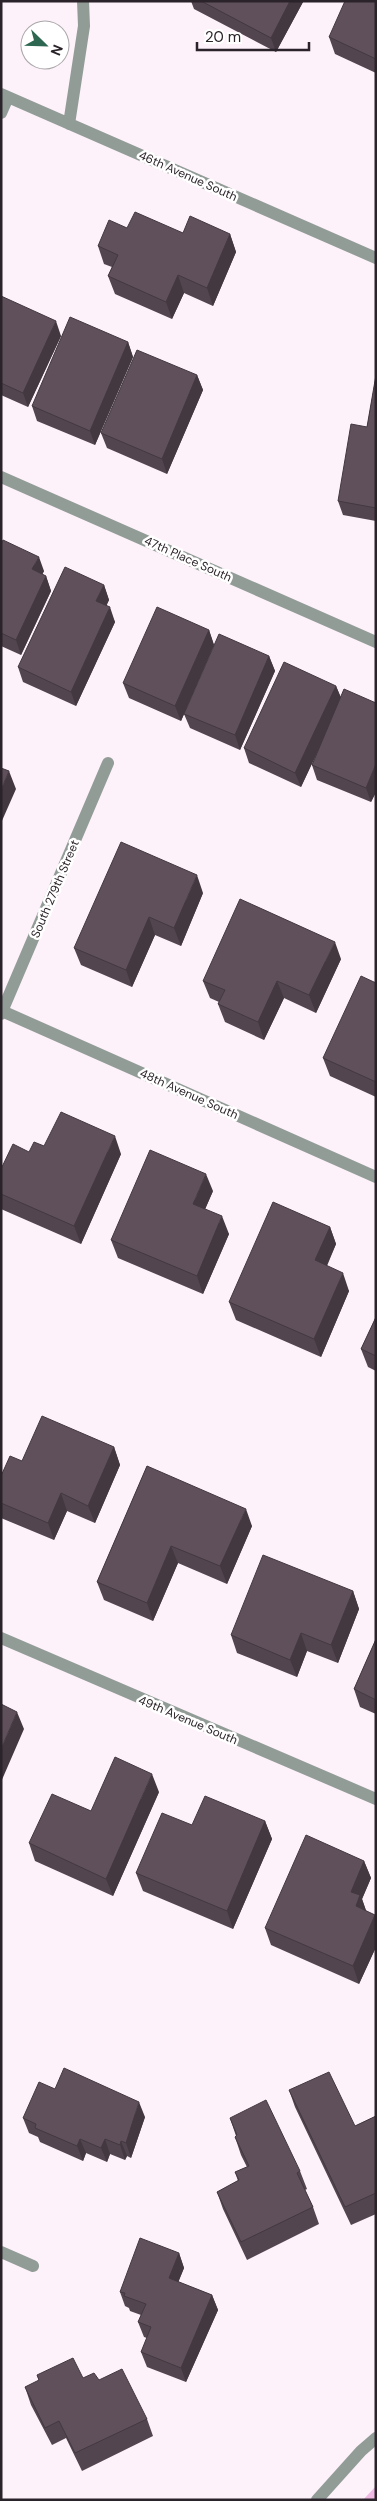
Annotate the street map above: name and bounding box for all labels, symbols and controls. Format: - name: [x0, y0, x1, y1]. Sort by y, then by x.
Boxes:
- north arrow: [20, 20, 70, 70]
- scale bar: [197, 20, 310, 52]
- text: 20 m: [205, 27, 241, 47]
- text: N: [47, 42, 67, 58]
- street label: 46th Avenue South: [136, 147, 240, 205]
- street label: 47th Place South: [142, 533, 234, 585]
- street label: South 279th Street: [27, 837, 83, 940]
- street label: 48th Avenue South: [137, 1065, 241, 1123]
- street label: 49th Avenue South: [136, 1692, 240, 1748]

